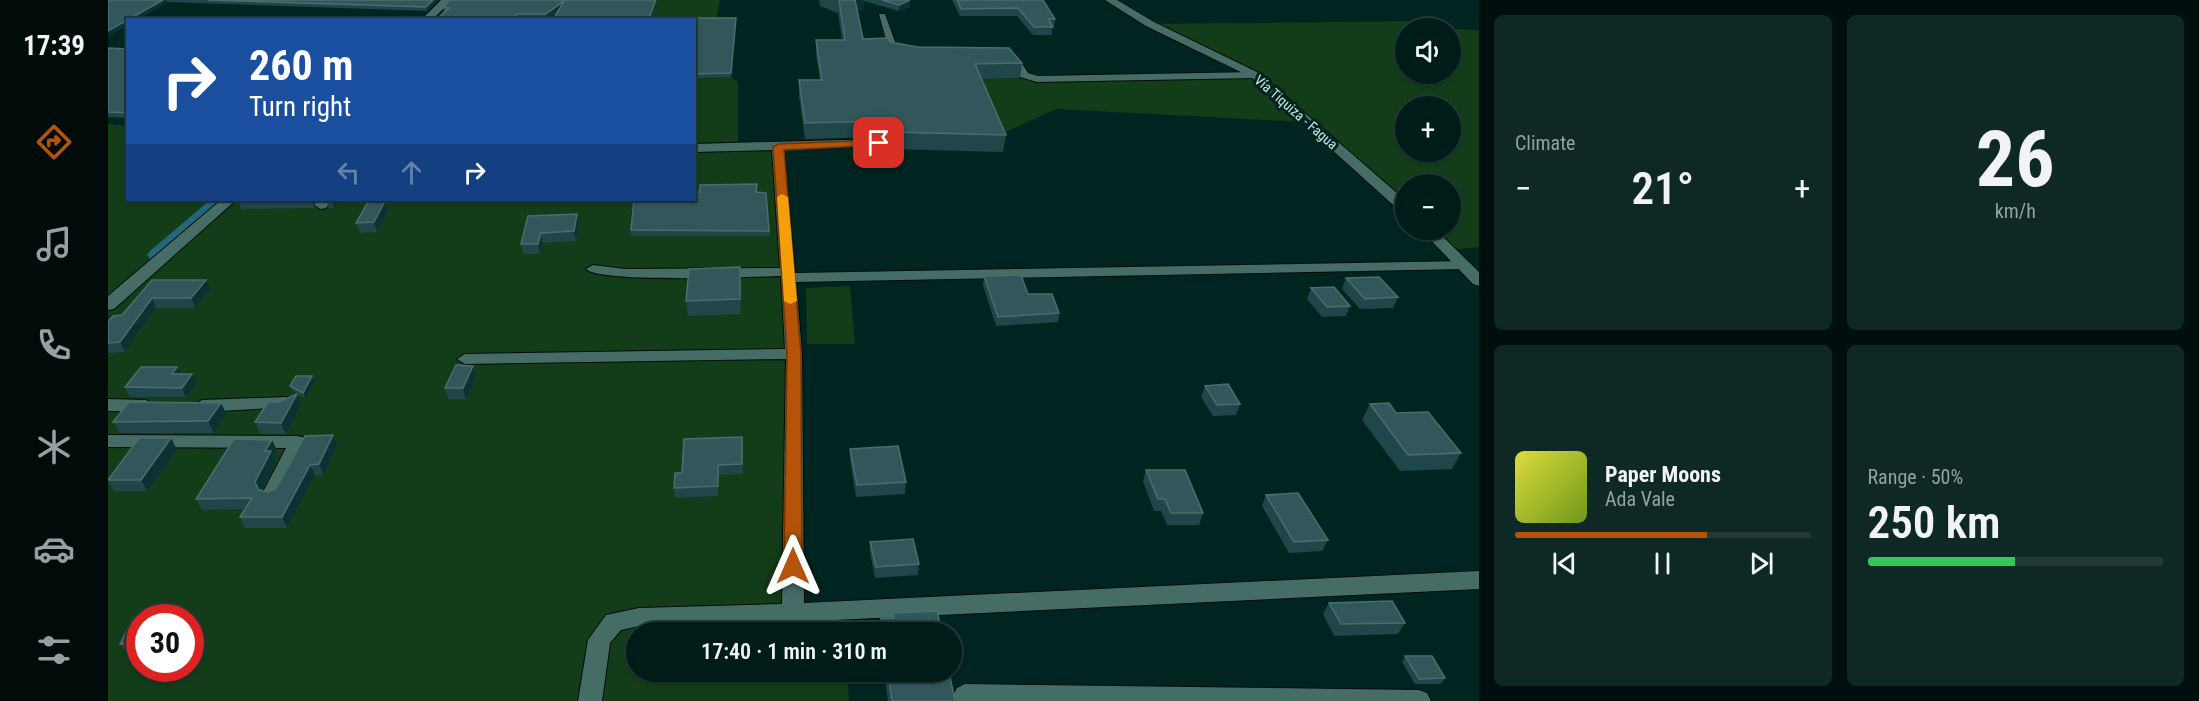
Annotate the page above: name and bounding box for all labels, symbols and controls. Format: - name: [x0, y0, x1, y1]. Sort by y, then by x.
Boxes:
- map controls: [1395, 18, 1461, 240]
- button: sound: [1395, 18, 1461, 84]
- text: 17:39: [23, 30, 85, 62]
- text: 260 m: [249, 41, 354, 90]
- icon: right: [150, 42, 228, 120]
- street label: Vía Tiquiza - Fagua: [1251, 72, 1341, 152]
- text: Turn right: [249, 91, 351, 123]
- button: +: [1395, 96, 1461, 162]
- text: 26: [1976, 114, 2055, 205]
- pin: [853, 117, 904, 168]
- icon: directions: [33, 121, 75, 163]
- icon: arrive: [862, 126, 895, 159]
- text: Climate: [1515, 131, 1575, 155]
- icon: left: [332, 156, 365, 189]
- icon: ahead: [395, 156, 428, 189]
- icon: right: [458, 156, 491, 189]
- text: 21°: [1631, 162, 1694, 215]
- text: −: [1515, 169, 1532, 208]
- text: +: [1794, 169, 1810, 208]
- button: −: [1395, 174, 1461, 240]
- text: km/h: [1995, 199, 2036, 223]
- icon: music: [33, 223, 75, 265]
- icon: phone: [33, 324, 75, 366]
- icon: climate: [33, 426, 75, 468]
- text: Paper Moons: [1605, 462, 1721, 487]
- text: Range · 50%: [1868, 465, 1963, 489]
- text: Ada Vale: [1605, 487, 1675, 511]
- text: 250 km: [1868, 496, 2001, 549]
- icon: car: [33, 528, 75, 570]
- position arrow: [761, 534, 825, 598]
- icon: previous: [1548, 547, 1581, 580]
- icon: pause: [1646, 547, 1679, 580]
- icon: next: [1745, 547, 1778, 580]
- speed limit sign: 30: [126, 604, 204, 682]
- icon: filters: [33, 629, 75, 671]
- text: 17:40 · 1 min · 310 m: [701, 639, 887, 664]

